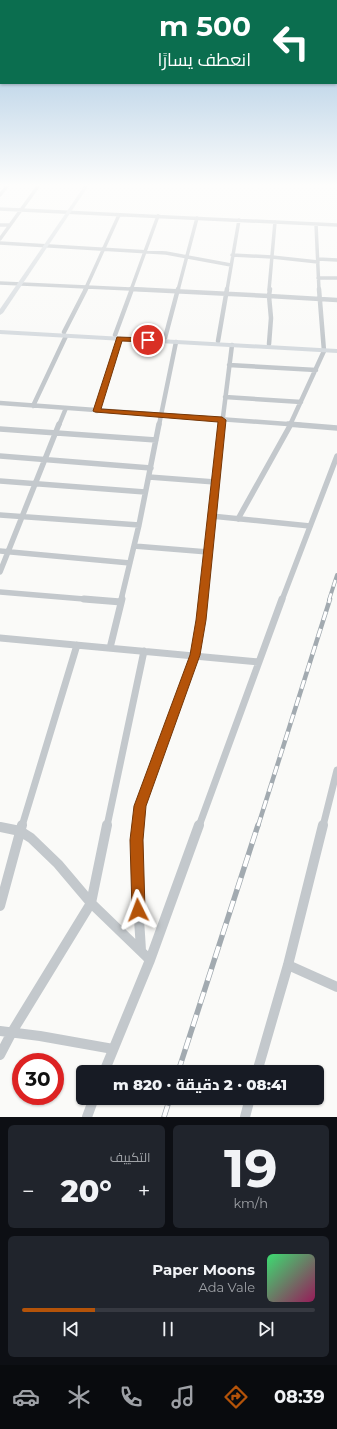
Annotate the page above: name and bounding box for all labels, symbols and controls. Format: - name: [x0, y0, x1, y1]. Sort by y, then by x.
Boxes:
- text: 500 m: [159, 9, 251, 43]
- icon: left: [265, 16, 317, 68]
- text: انعطف يسارًا: [158, 49, 251, 71]
- pin: [131, 323, 165, 357]
- icon: arrive: [137, 329, 159, 351]
- position arrow: [117, 889, 159, 931]
- speed limit sign: 30: [12, 1053, 64, 1105]
- text: 08:41 · 2 دقيقة · 820 m: [113, 1075, 287, 1094]
- text: 19: [224, 1137, 278, 1200]
- text: التكييف: [110, 1149, 151, 1165]
- text: 20°: [61, 1173, 112, 1210]
- text: −: [22, 1178, 35, 1205]
- text: +: [138, 1178, 151, 1205]
- text: km/h: [233, 1195, 268, 1211]
- text: Paper Moons: [152, 1260, 255, 1279]
- text: Ada Vale: [198, 1279, 255, 1295]
- icon: previous: [60, 1318, 82, 1340]
- icon: pause: [157, 1318, 179, 1340]
- icon: next: [255, 1318, 277, 1340]
- icon: car: [12, 1383, 40, 1411]
- icon: climate: [65, 1383, 93, 1411]
- icon: phone: [117, 1383, 145, 1411]
- icon: music: [169, 1383, 197, 1411]
- icon: directions: [222, 1383, 250, 1411]
- text: 08:39: [274, 1386, 325, 1408]

